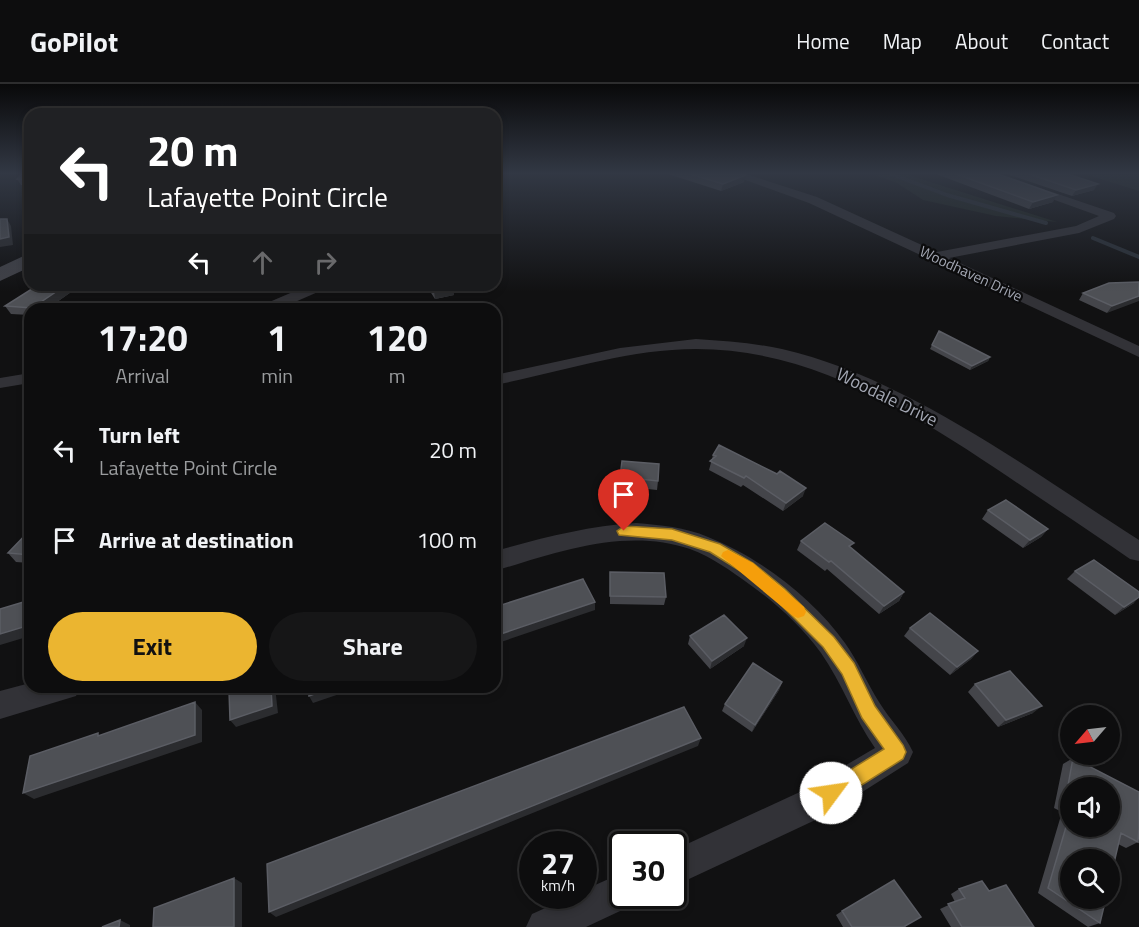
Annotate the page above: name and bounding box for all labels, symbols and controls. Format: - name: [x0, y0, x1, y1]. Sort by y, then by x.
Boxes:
- text: GoPilot: [30, 20, 118, 63]
- text: Home: [796, 25, 850, 57]
- text: Map: [883, 25, 922, 57]
- text: About: [955, 25, 1008, 57]
- text: Contact: [1041, 25, 1109, 57]
- text: 20 m: [147, 118, 239, 182]
- icon: left: [48, 132, 126, 210]
- text: Lafayette Point Circle: [147, 176, 388, 217]
- street label: Woodhaven Drive: [916, 240, 1026, 307]
- icon: left: [183, 246, 216, 279]
- icon: ahead: [246, 246, 279, 279]
- icon: right: [309, 246, 342, 279]
- text: 17:20: [98, 310, 188, 365]
- text: 1: [267, 310, 287, 365]
- text: 120: [367, 310, 427, 365]
- text: Arrival: [116, 360, 170, 391]
- text: min: [261, 360, 293, 391]
- text: m: [389, 360, 405, 391]
- street label: Woodale Drive: [832, 360, 942, 433]
- text: Turn left: [99, 418, 180, 452]
- text: 20 m: [429, 433, 477, 467]
- icon: left: [48, 434, 81, 467]
- text: Lafayette Point Circle: [99, 452, 277, 483]
- pin: [598, 469, 649, 531]
- icon: arrive: [607, 478, 640, 511]
- text: Arrive at destination: [99, 523, 294, 557]
- text: 100 m: [417, 523, 477, 557]
- icon: arrive: [48, 524, 81, 557]
- button: Exit: [48, 612, 257, 681]
- button: Share: [269, 612, 477, 681]
- north arrow: [1060, 705, 1120, 765]
- map controls: [1060, 705, 1120, 909]
- position arrow: [799, 761, 863, 825]
- button: sound: [1060, 777, 1120, 837]
- speed limit sign: 30: [609, 831, 687, 909]
- text: 27: [541, 840, 575, 886]
- button: search: [1060, 849, 1120, 909]
- text: km/h: [541, 874, 575, 897]

